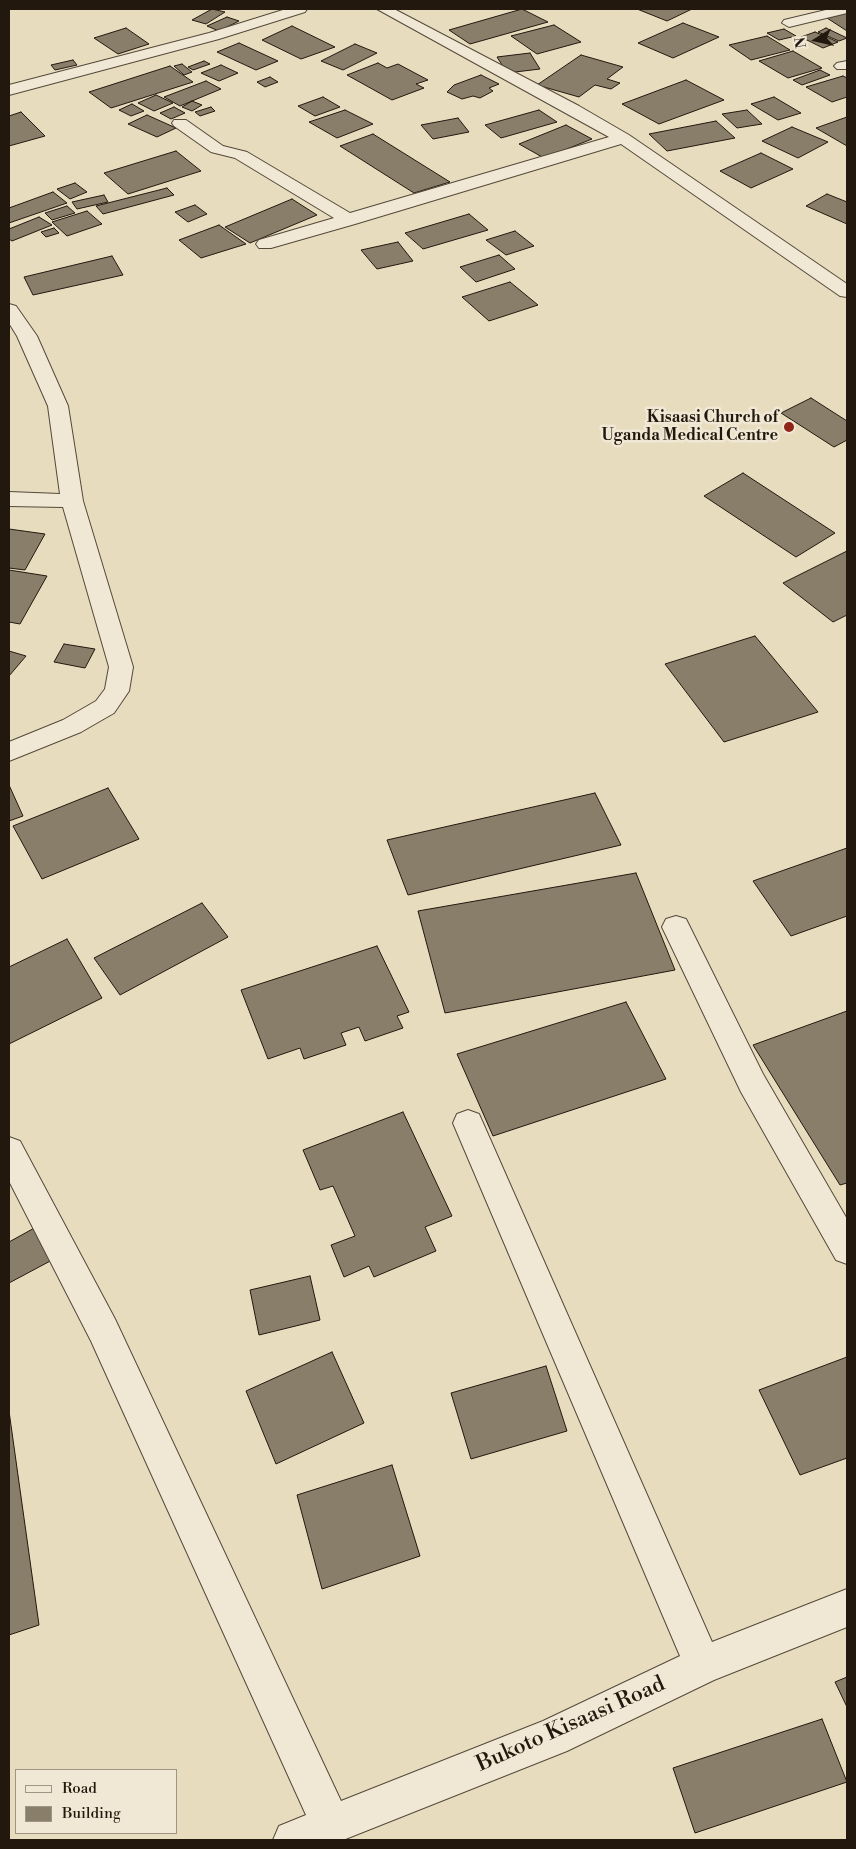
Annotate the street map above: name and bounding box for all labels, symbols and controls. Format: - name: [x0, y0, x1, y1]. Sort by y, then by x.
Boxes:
- north arrow: [791, 15, 841, 65]
- text: N: [791, 36, 811, 50]
- place label: Kisaasi Church of Uganda Medical Centre: [601, 408, 778, 446]
- marker: Kisaasi Church of Uganda Medical Centre: [782, 420, 796, 434]
- street label: Bukoto Kisaasi Road: [473, 1672, 669, 1778]
- legend: [15, 1769, 178, 1834]
- text: Road: [62, 1779, 97, 1798]
- text: Building: [62, 1804, 121, 1823]

